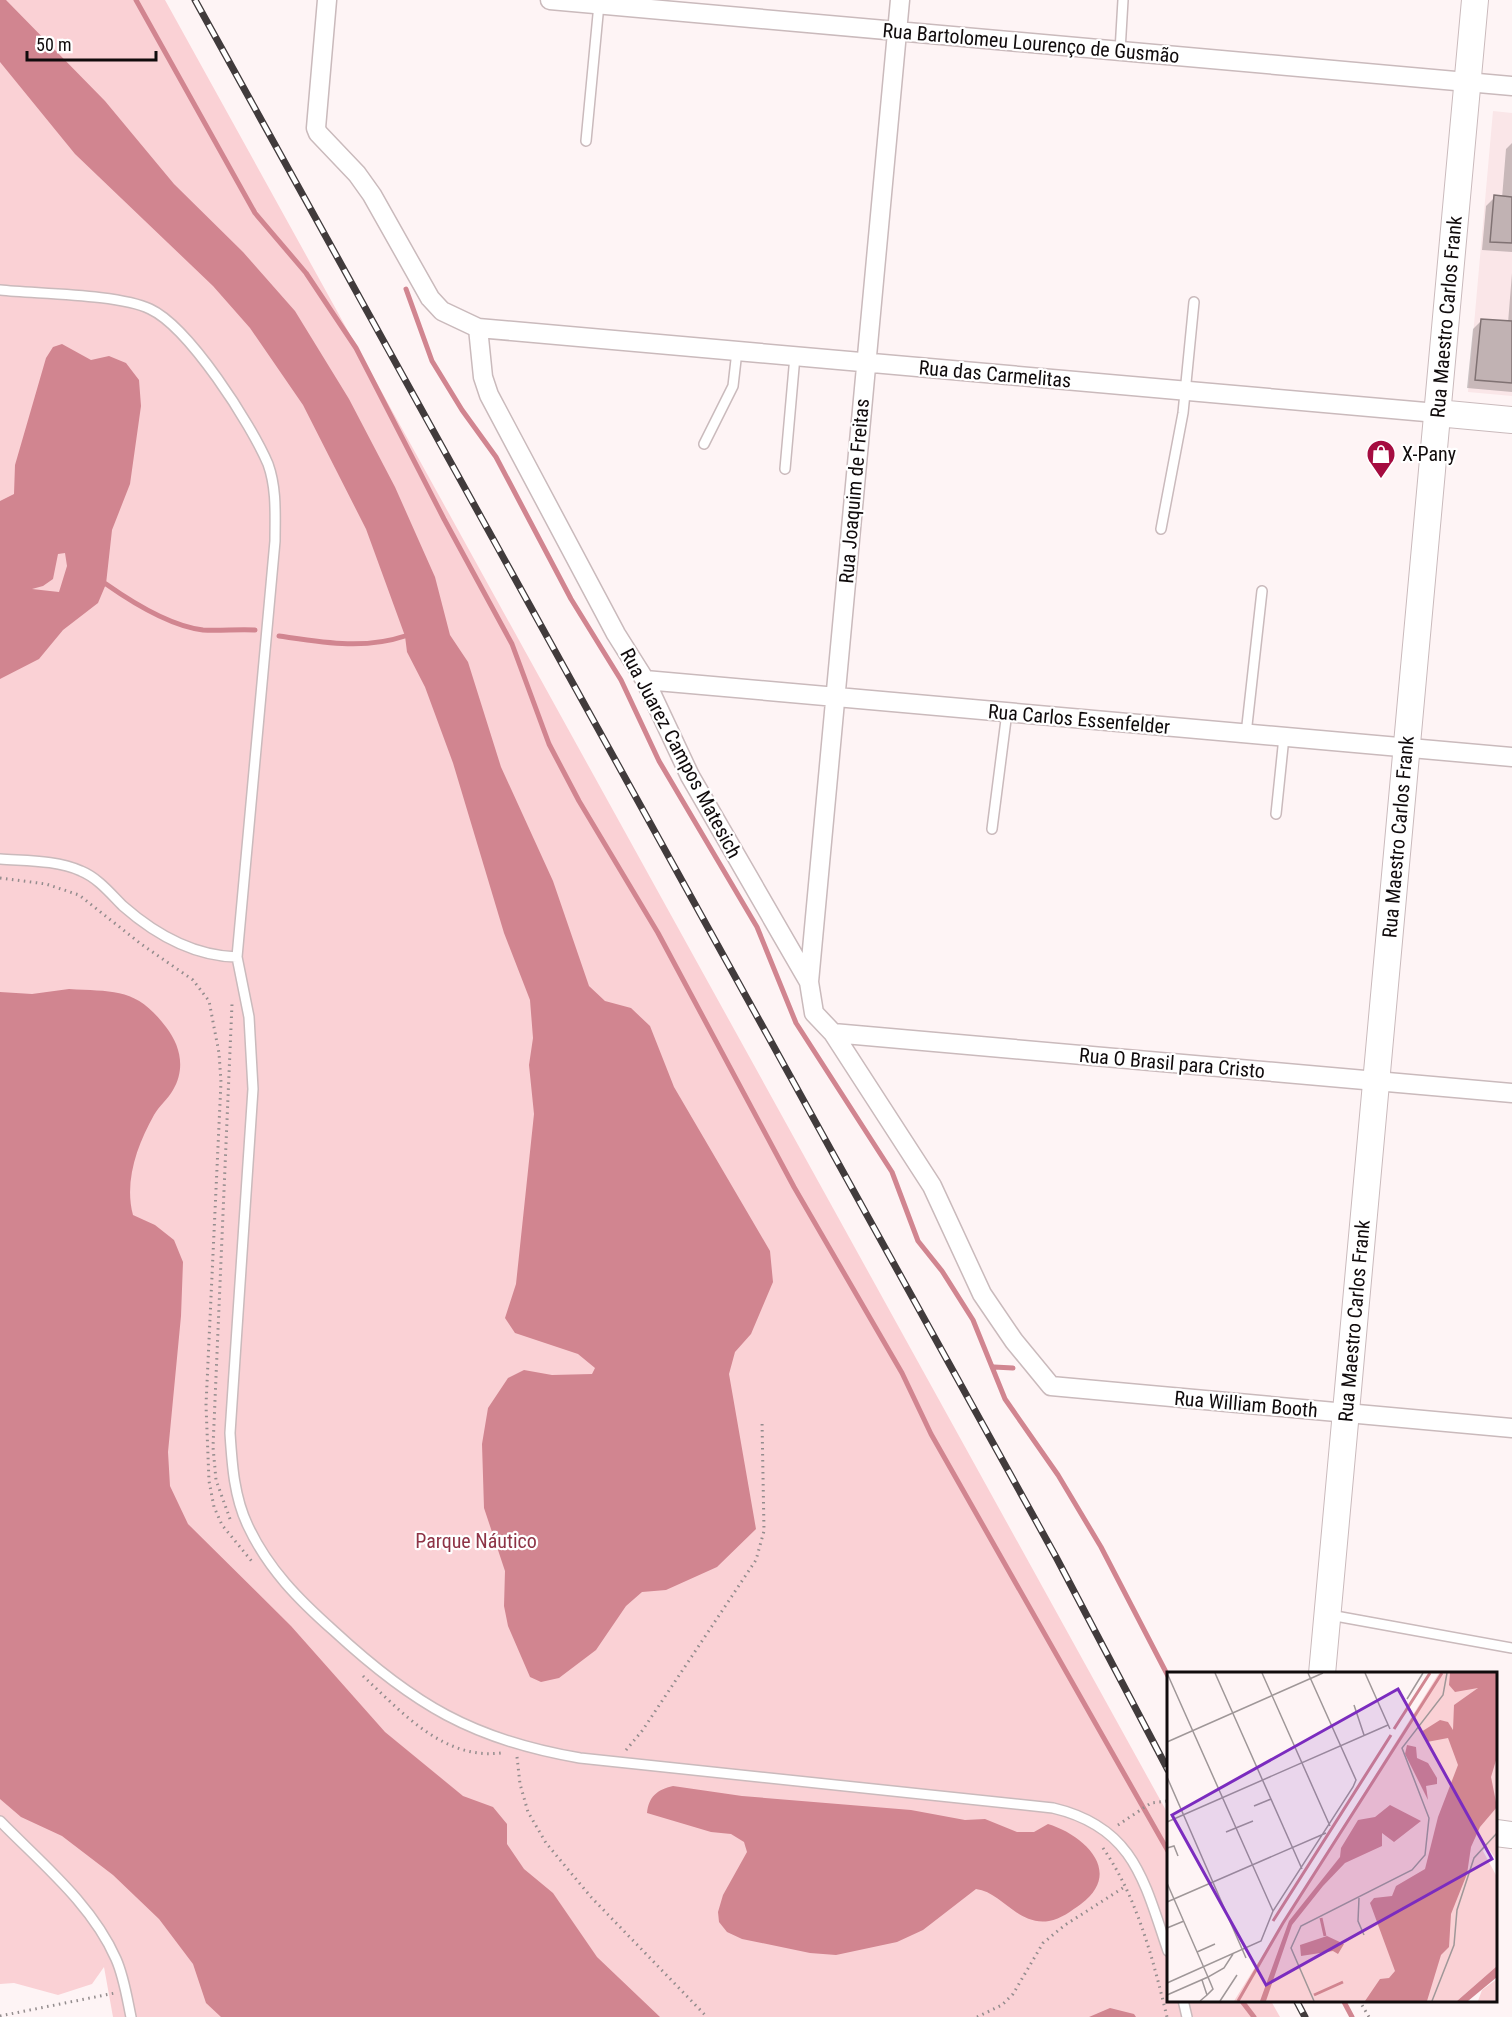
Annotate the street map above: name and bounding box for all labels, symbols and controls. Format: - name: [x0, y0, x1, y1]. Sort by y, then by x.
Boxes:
- street label: Rua Bartolomeu Lourenço de Gusmão: [882, 18, 1180, 68]
- scale bar: [27, 24, 156, 62]
- text: 50 m: [36, 34, 71, 55]
- street label: Rua Maestro Carlos Frank: [1425, 215, 1467, 419]
- street label: Rua das Carmelitas: [918, 355, 1072, 393]
- street label: Rua Joaquim de Freitas: [834, 398, 874, 584]
- shop icon: X-Pany: [1365, 438, 1397, 480]
- place label: X-Pany: [1402, 442, 1456, 466]
- street label: Rua Juarez Campos Matesich: [615, 644, 747, 862]
- street label: Rua Carlos Essenfelder: [987, 699, 1171, 739]
- street label: Rua Maestro Carlos Frank: [1377, 735, 1419, 939]
- street label: Rua O Brasil para Cristo: [1078, 1043, 1266, 1083]
- street label: Rua Maestro Carlos Frank: [1333, 1219, 1375, 1423]
- street label: Rua William Booth: [1173, 1386, 1319, 1422]
- park label: Parque Náutico: [415, 1529, 537, 1553]
- inset map: [1167, 1672, 1497, 2002]

